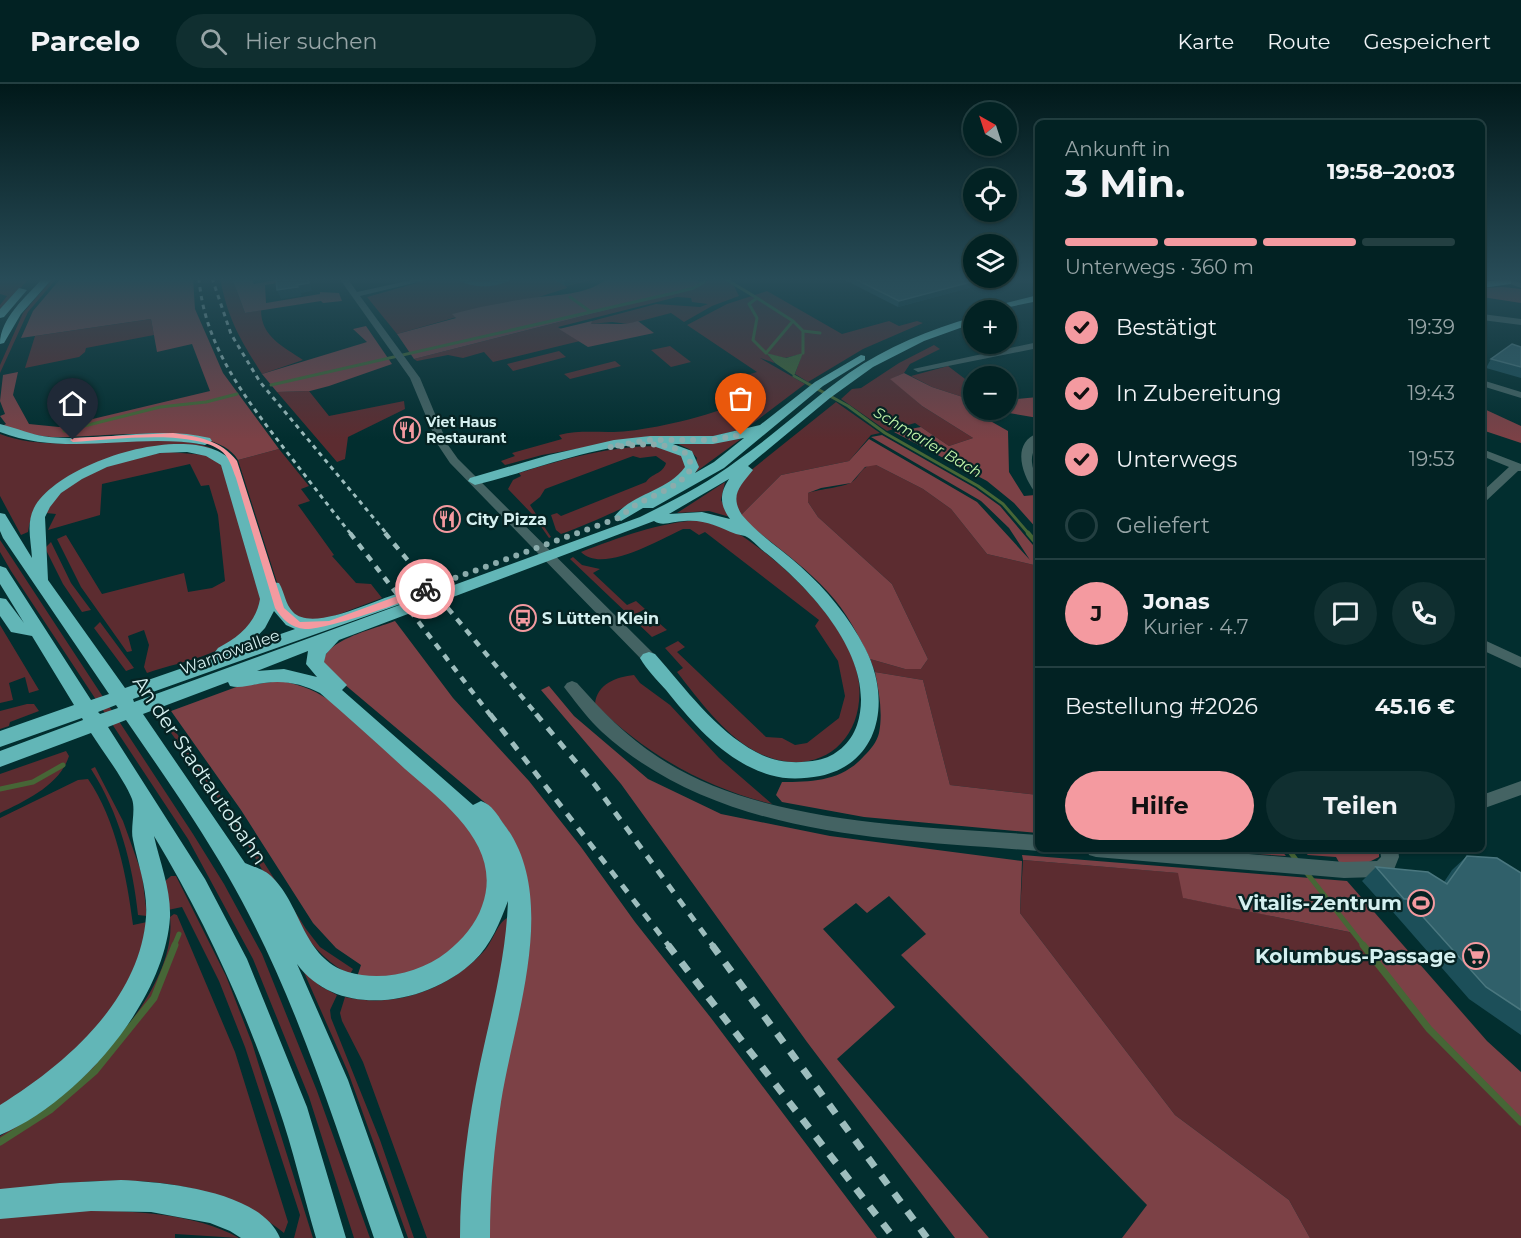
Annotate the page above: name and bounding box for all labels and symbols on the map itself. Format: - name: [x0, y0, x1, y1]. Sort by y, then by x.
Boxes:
- north arrow: [963, 102, 1017, 156]
- pin: [715, 373, 766, 435]
- pin: [47, 378, 98, 440]
- water label: Schmarler Bach: [871, 402, 985, 482]
- place label: Viet Haus Restaurant: [425, 413, 507, 447]
- restaurant icon: Viet Haus Restaurant: [392, 415, 422, 445]
- restaurant icon: City Pizza: [432, 504, 462, 534]
- place label: City Pizza: [466, 510, 547, 529]
- courier: [395, 559, 455, 619]
- bus stop icon: S Lütten Klein: [508, 603, 538, 633]
- place label: S Lütten Klein: [542, 609, 659, 628]
- street label: Warnowallee: [178, 625, 282, 679]
- street label: An der Stadtautobahn: [128, 671, 272, 869]
- sports icon: Vitalis-Zentrum: [1406, 888, 1436, 918]
- place label: Vitalis-Zentrum: [1237, 891, 1402, 915]
- supermarket icon: Kolumbus-Passage: [1461, 941, 1491, 971]
- place label: Kolumbus-Passage: [1255, 944, 1456, 968]

